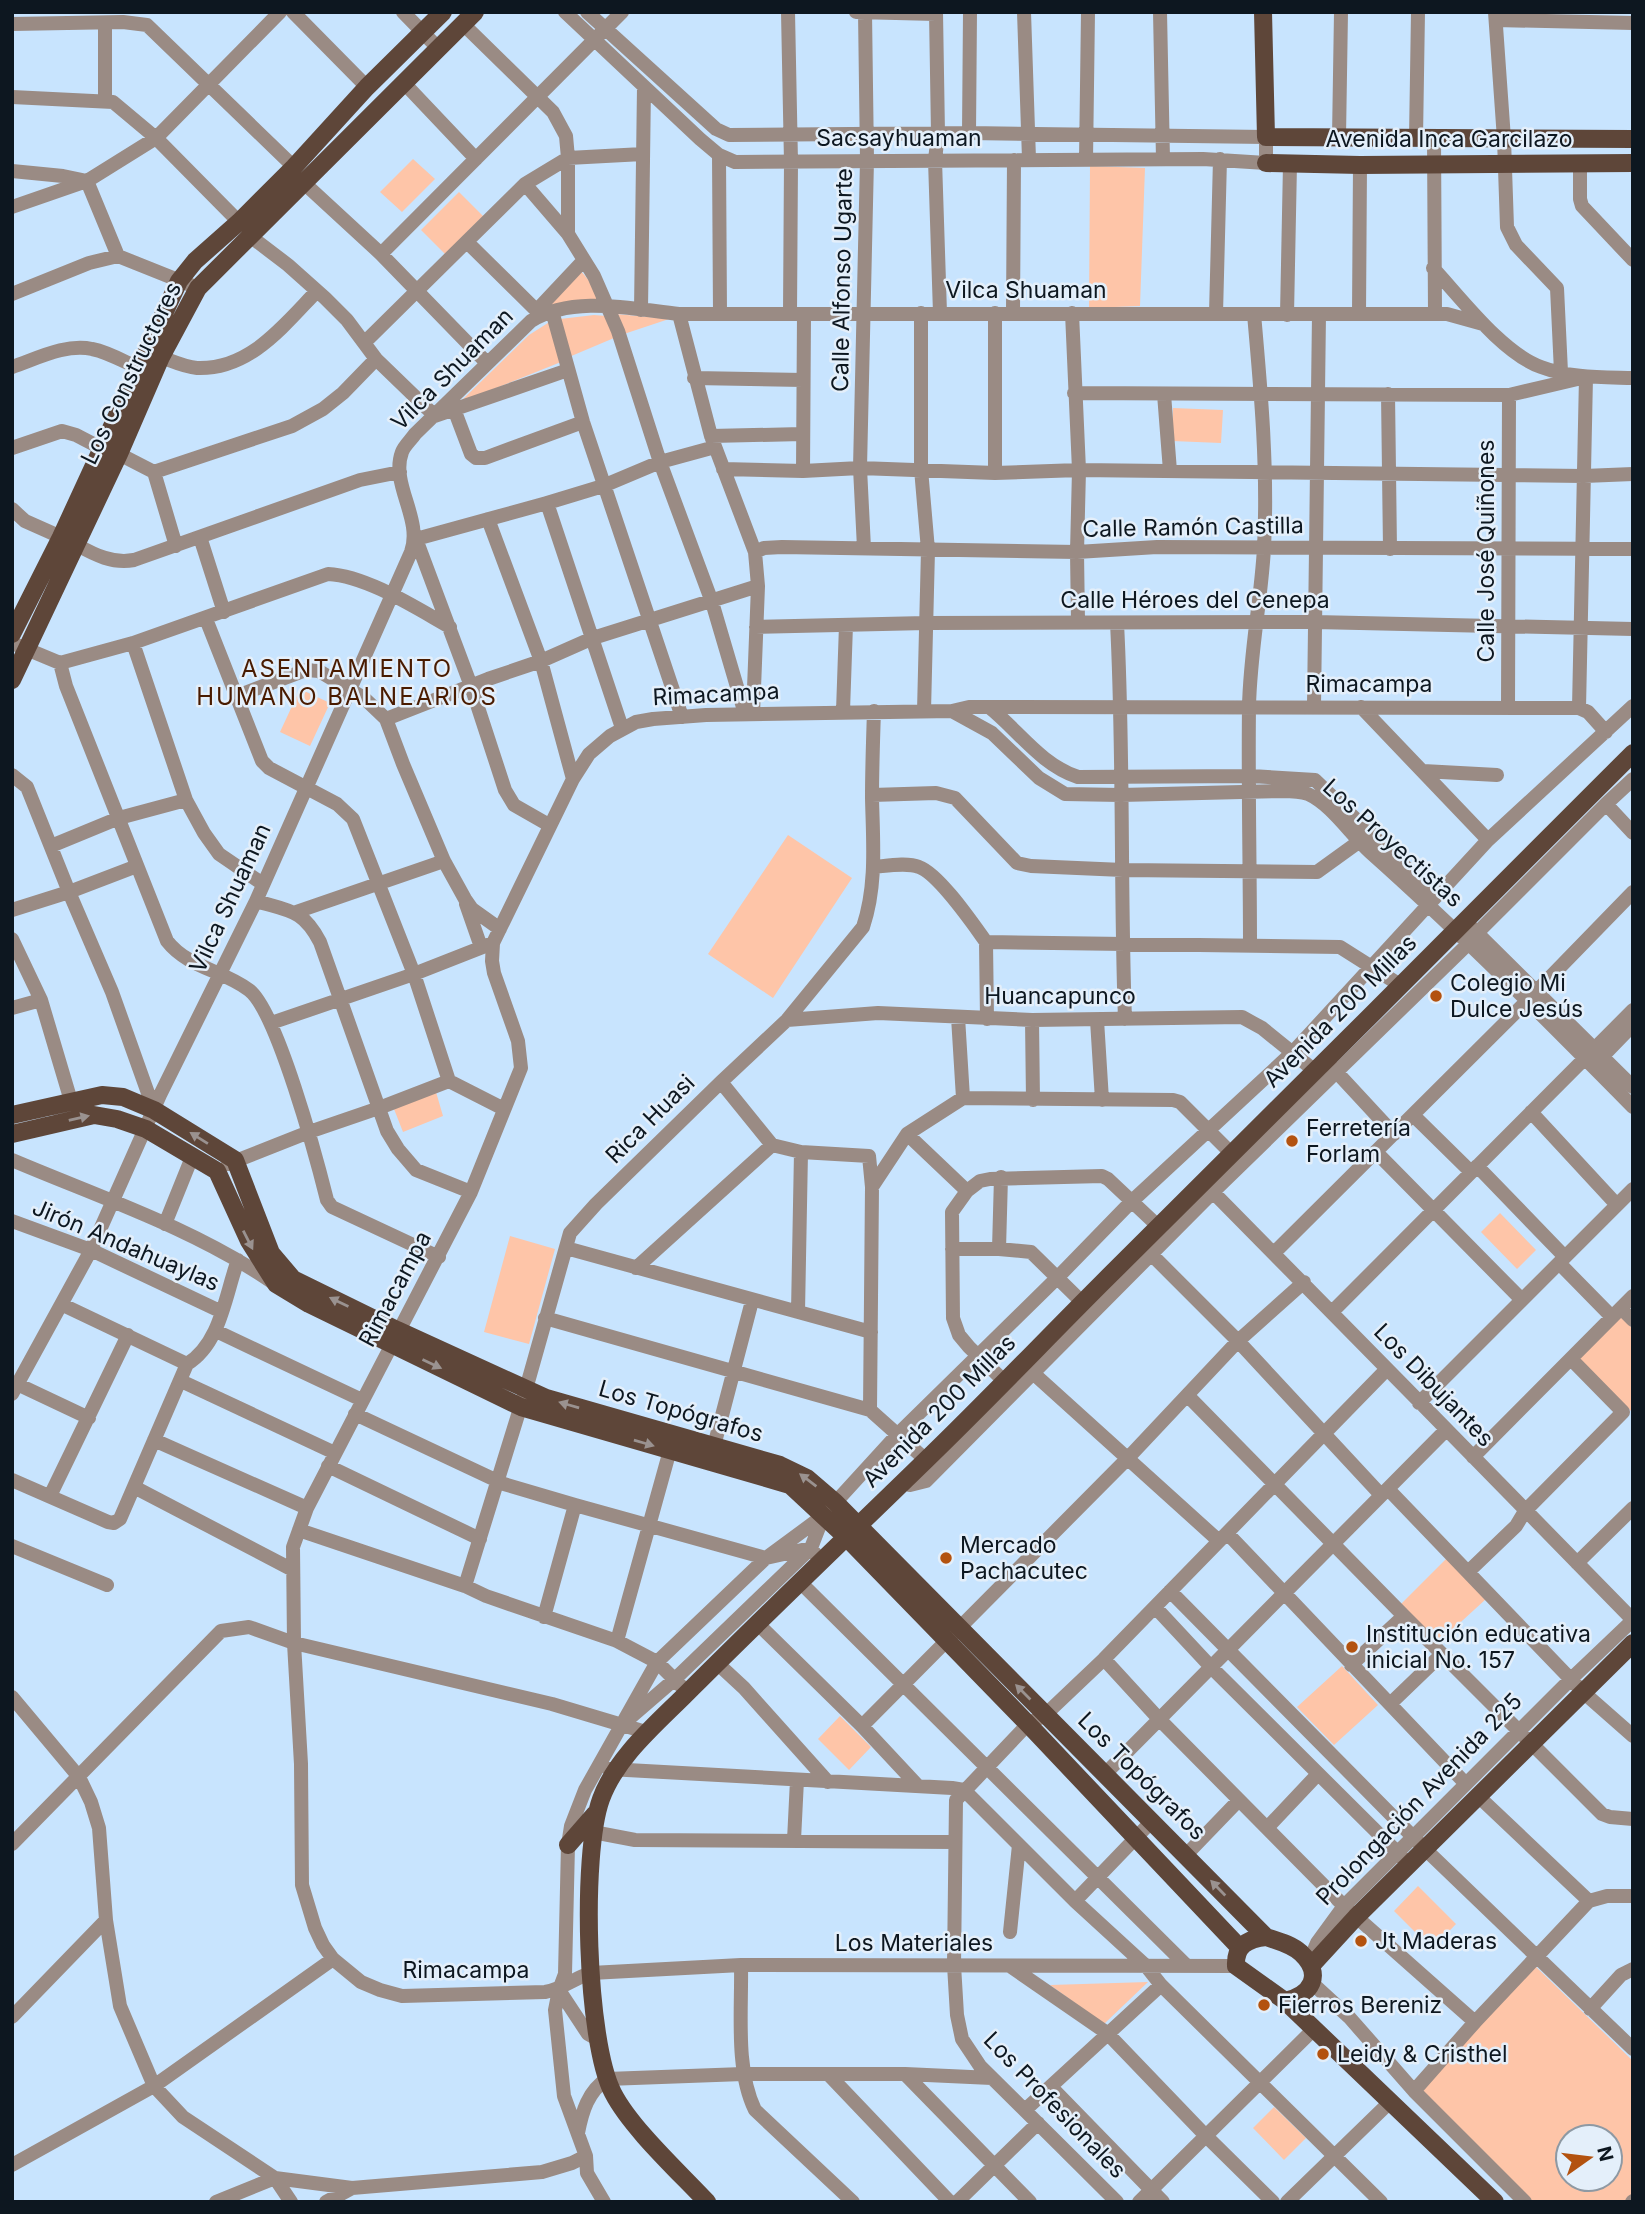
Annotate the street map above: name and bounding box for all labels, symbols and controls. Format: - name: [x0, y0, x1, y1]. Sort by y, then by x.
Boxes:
- street label: Sacsayhuaman: [816, 124, 982, 152]
- street label: Avenida Inca Garcilazo: [1325, 125, 1573, 153]
- street label: Calle Alfonso Ugarte: [826, 168, 858, 392]
- street label: Vilca Shuaman: [945, 276, 1107, 304]
- street label: Los Constructores: [75, 277, 187, 469]
- street label: Vilca Shuaman: [385, 302, 519, 436]
- street label: Calle José Quiñones: [1472, 440, 1500, 662]
- street label: Calle Ramón Castilla: [1082, 511, 1304, 543]
- street label: Calle Héroes del Cenepa: [1060, 586, 1330, 614]
- district label: ASENTAMIENTO HUMANO BALNEARIOS: [196, 654, 498, 711]
- street label: Rimacampa: [1305, 670, 1433, 698]
- street label: Rimacampa: [652, 677, 780, 711]
- street label: Los Proyectistas: [1317, 773, 1469, 913]
- street label: Vilca Shuaman: [183, 819, 277, 977]
- street label: Avenida 200 Millas: [1258, 929, 1422, 1093]
- place label: Colegio Mi Dulce Jesús: [1450, 969, 1583, 1023]
- street label: Huancapunco: [984, 982, 1136, 1010]
- marker: Colegio Mi Dulce Jesús: [1428, 988, 1444, 1004]
- street label: Rica Huasi: [600, 1069, 700, 1169]
- one-way arrow: [68, 1113, 90, 1124]
- place label: Ferretería Forlam: [1306, 1114, 1411, 1168]
- one-way arrow: [189, 1131, 209, 1144]
- marker: Ferretería Forlam: [1284, 1133, 1300, 1149]
- street label: Jirón Andahuaylas: [28, 1193, 224, 1297]
- street label: Rimacampa: [353, 1226, 437, 1352]
- one-way arrow: [243, 1230, 254, 1250]
- one-way arrow: [329, 1296, 349, 1308]
- street label: Los Dibujantes: [1368, 1318, 1500, 1452]
- street label: Avenida 200 Millas: [857, 1329, 1021, 1493]
- one-way arrow: [421, 1359, 442, 1370]
- street label: Los Topógrafos: [596, 1374, 766, 1448]
- one-way arrow: [558, 1399, 579, 1409]
- one-way arrow: [634, 1438, 655, 1448]
- one-way arrow: [800, 1472, 818, 1487]
- place label: Mercado Pachacutec: [960, 1531, 1088, 1585]
- marker: Mercado Pachacutec: [938, 1550, 954, 1566]
- place label: Institución educativa inicial No. 157: [1366, 1620, 1591, 1674]
- marker: Institución educativa inicial No. 157: [1344, 1639, 1360, 1655]
- one-way arrow: [1014, 1684, 1031, 1701]
- street label: Prolongación Avenida 225: [1310, 1687, 1528, 1911]
- street label: Los Topógrafos: [1072, 1706, 1212, 1846]
- one-way arrow: [1211, 1880, 1227, 1897]
- place label: Jt Maderas: [1375, 1927, 1497, 1955]
- street label: Los Materiales: [835, 1929, 993, 1957]
- marker: Jt Maderas: [1353, 1933, 1369, 1949]
- street label: Rimacampa: [402, 1956, 530, 1984]
- place label: Fierros Bereniz: [1278, 1991, 1442, 2019]
- marker: Fierros Bereniz: [1256, 1997, 1272, 2013]
- street label: Los Profesionales: [978, 2026, 1132, 2184]
- place label: Leidy & Cristhel: [1337, 2040, 1508, 2068]
- marker: Leidy & Cristhel: [1315, 2046, 1331, 2062]
- north arrow: [1554, 2123, 1624, 2193]
- text: N: [1592, 2144, 1618, 2164]

